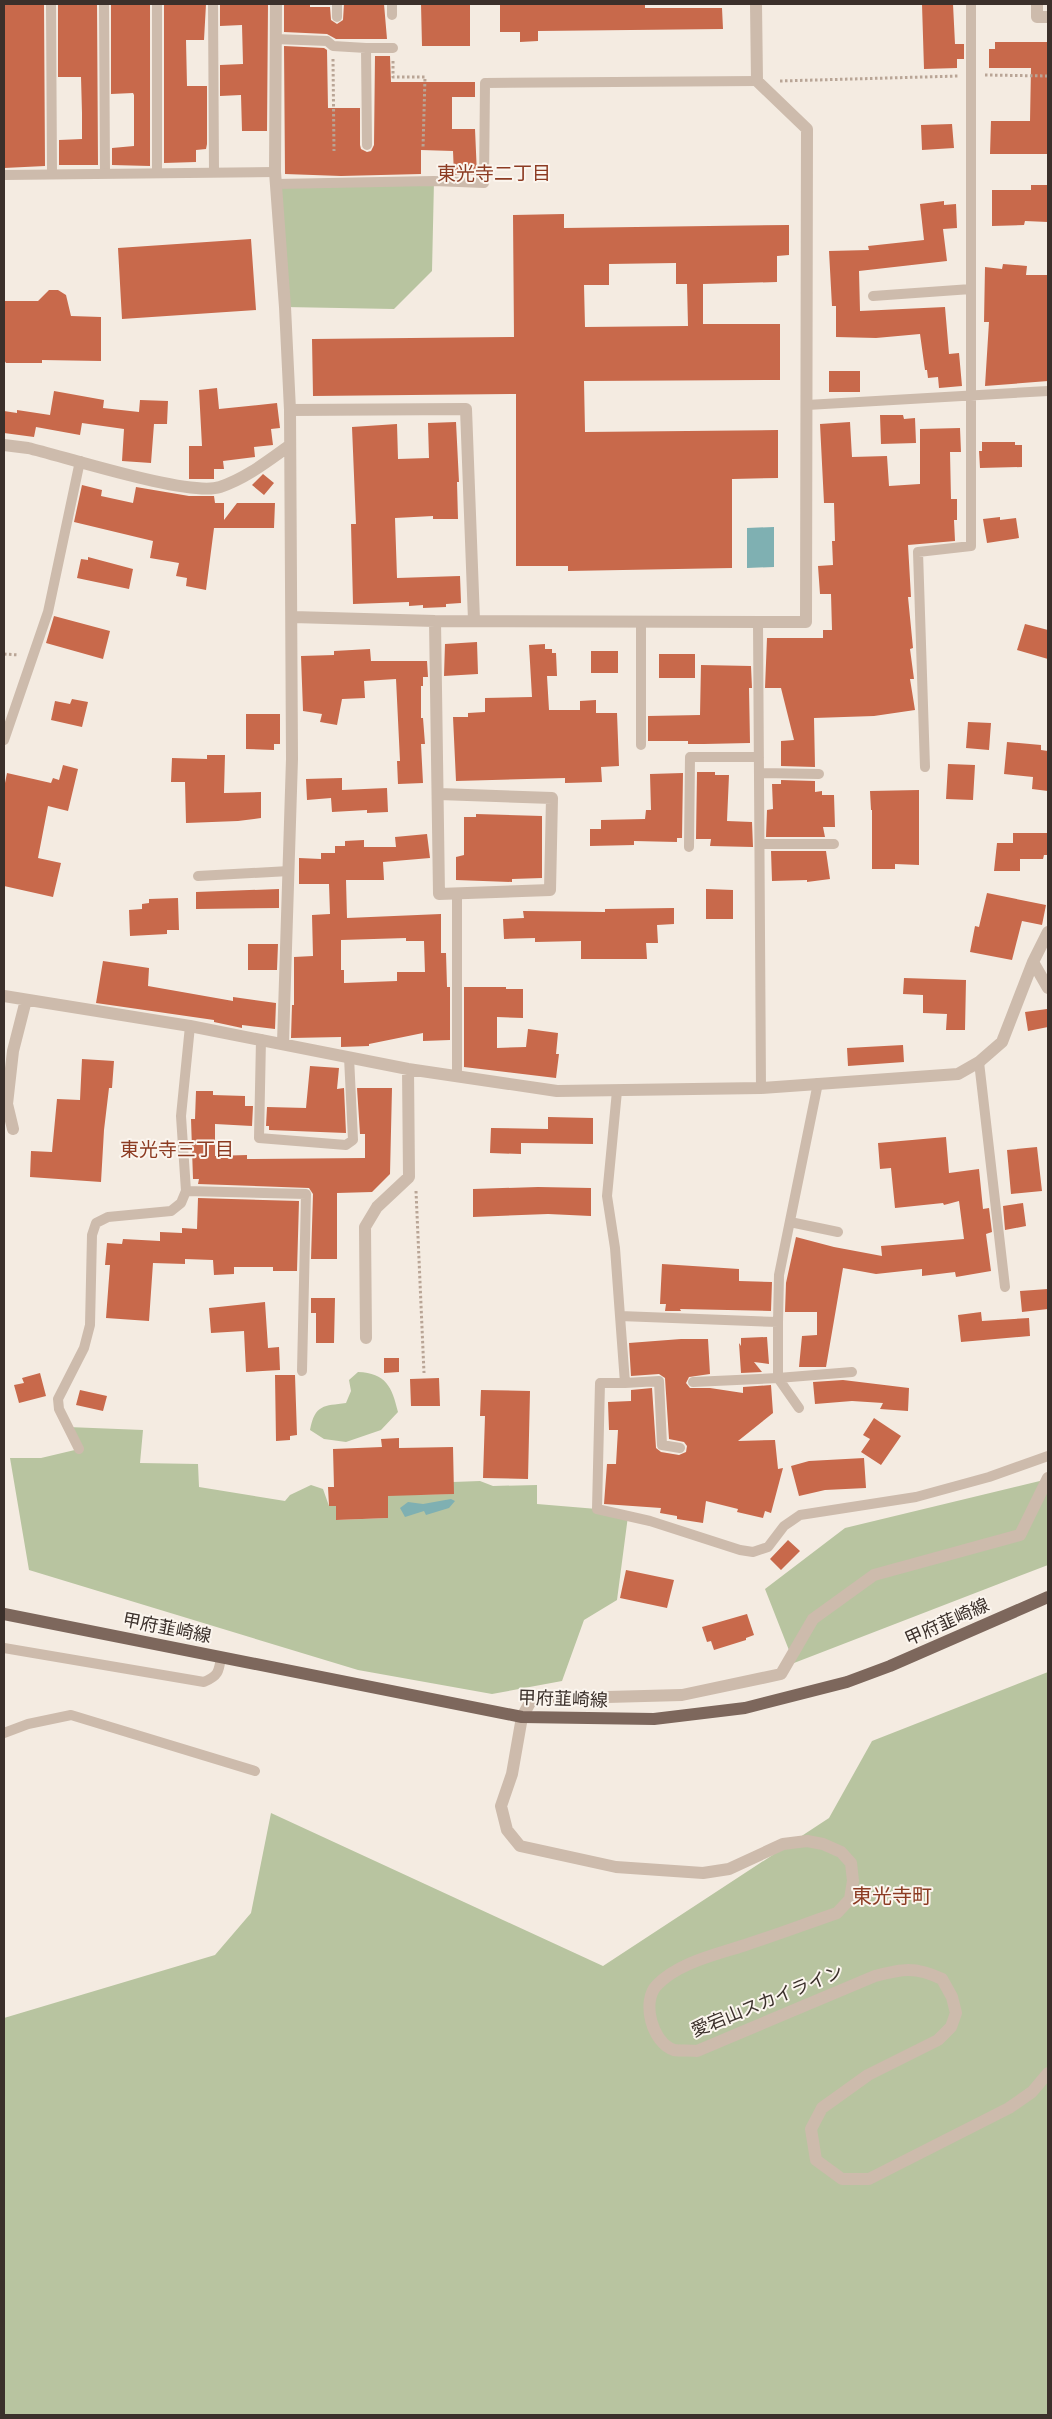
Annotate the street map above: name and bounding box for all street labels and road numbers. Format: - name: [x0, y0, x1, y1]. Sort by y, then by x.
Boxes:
- street label: 甲府韮崎線: [901, 1592, 993, 1652]
- street label: 甲府韮崎線: [120, 1607, 214, 1649]
- street label: 甲府韮崎線: [518, 1684, 608, 1714]
- street label: 愛宕山スカイライン: [687, 1959, 847, 2043]

